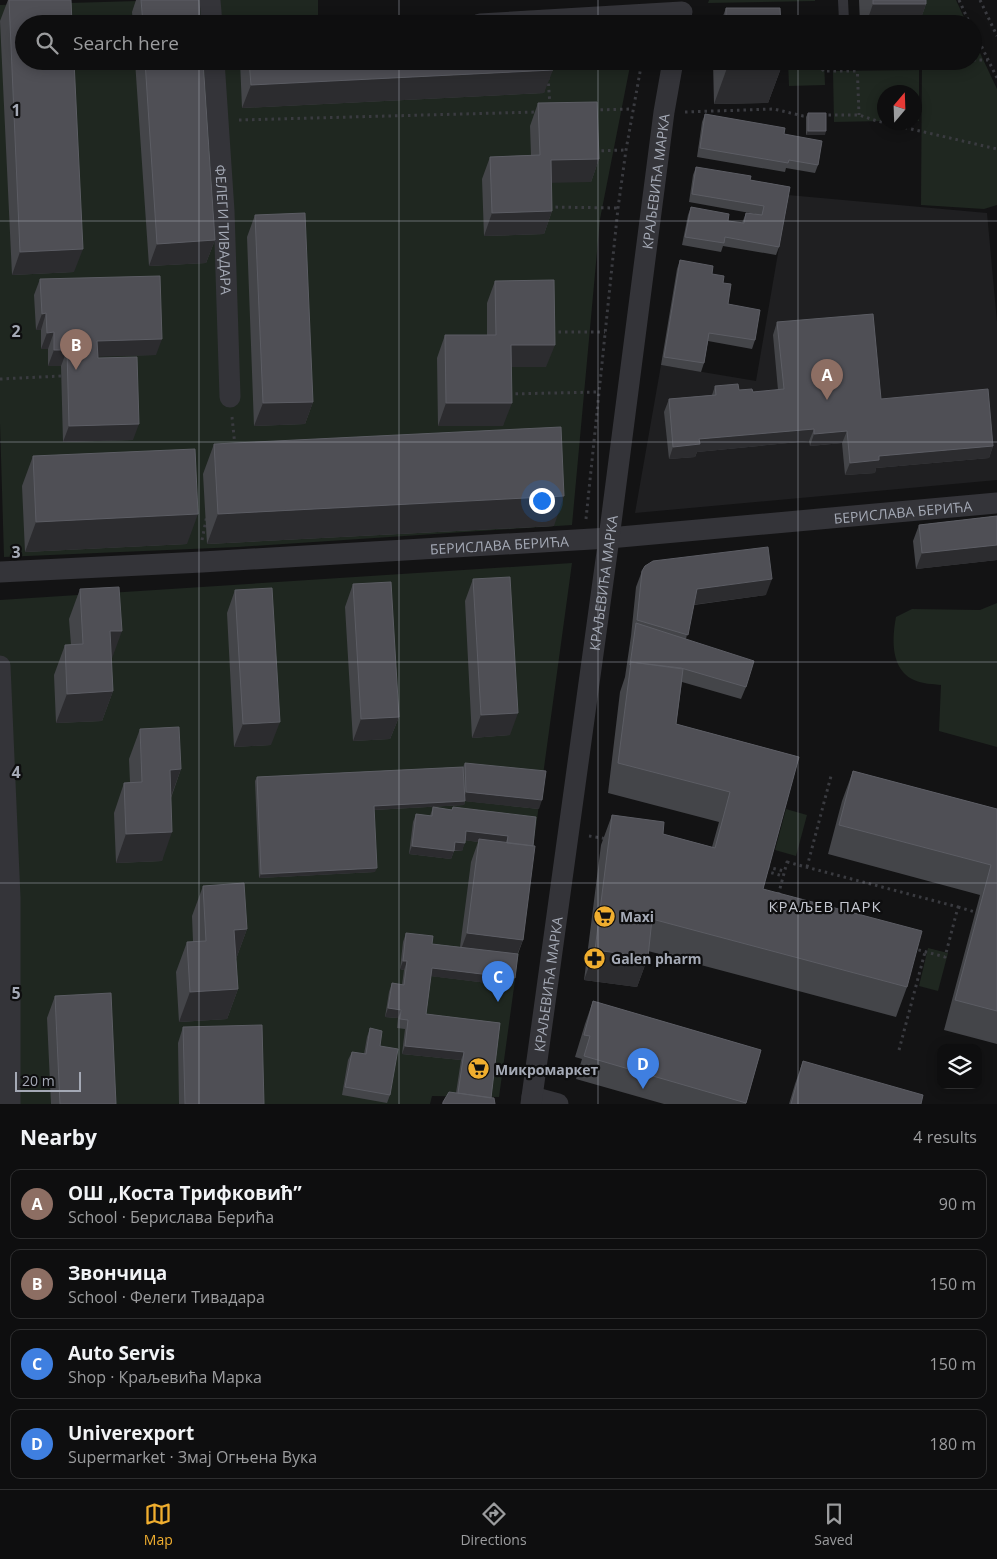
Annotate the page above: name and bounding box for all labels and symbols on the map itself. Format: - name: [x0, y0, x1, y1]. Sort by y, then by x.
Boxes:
- north arrow: [877, 85, 922, 130]
- text: 1: [11, 99, 21, 121]
- street label: КРАЉЕВИЋА МАРКА: [637, 112, 673, 250]
- street label: ФЕЛЕГИ ТИВАДАРА: [211, 164, 236, 295]
- text: 2: [11, 320, 21, 342]
- pin: B: [60, 329, 92, 370]
- pin: A: [811, 359, 843, 400]
- your location: [529, 488, 555, 514]
- street label: БЕРИСЛАВА БЕРИЋА: [833, 496, 973, 527]
- street label: КРАЉЕВИЋА МАРКА: [584, 514, 621, 652]
- street label: БЕРИСЛАВА БЕРИЋА: [429, 531, 569, 558]
- text: 3: [11, 541, 21, 563]
- text: 4: [11, 761, 21, 783]
- district label: КРАЉЕВ ПАРК: [768, 896, 882, 916]
- supermarket icon: Maxi: [592, 904, 616, 928]
- place label: Maxi: [620, 907, 654, 926]
- street label: КРАЉЕВИЋА МАРКА: [529, 915, 566, 1053]
- pharmacy icon: Galen pharm: [583, 946, 607, 970]
- place label: Galen pharm: [611, 949, 702, 968]
- pin: C: [482, 961, 514, 1002]
- text: 5: [11, 982, 21, 1004]
- pin: D: [627, 1048, 659, 1089]
- supermarket icon: Микромаркет: [467, 1057, 491, 1081]
- place label: Микромаркет: [495, 1060, 599, 1079]
- scale bar: [15, 1069, 81, 1092]

